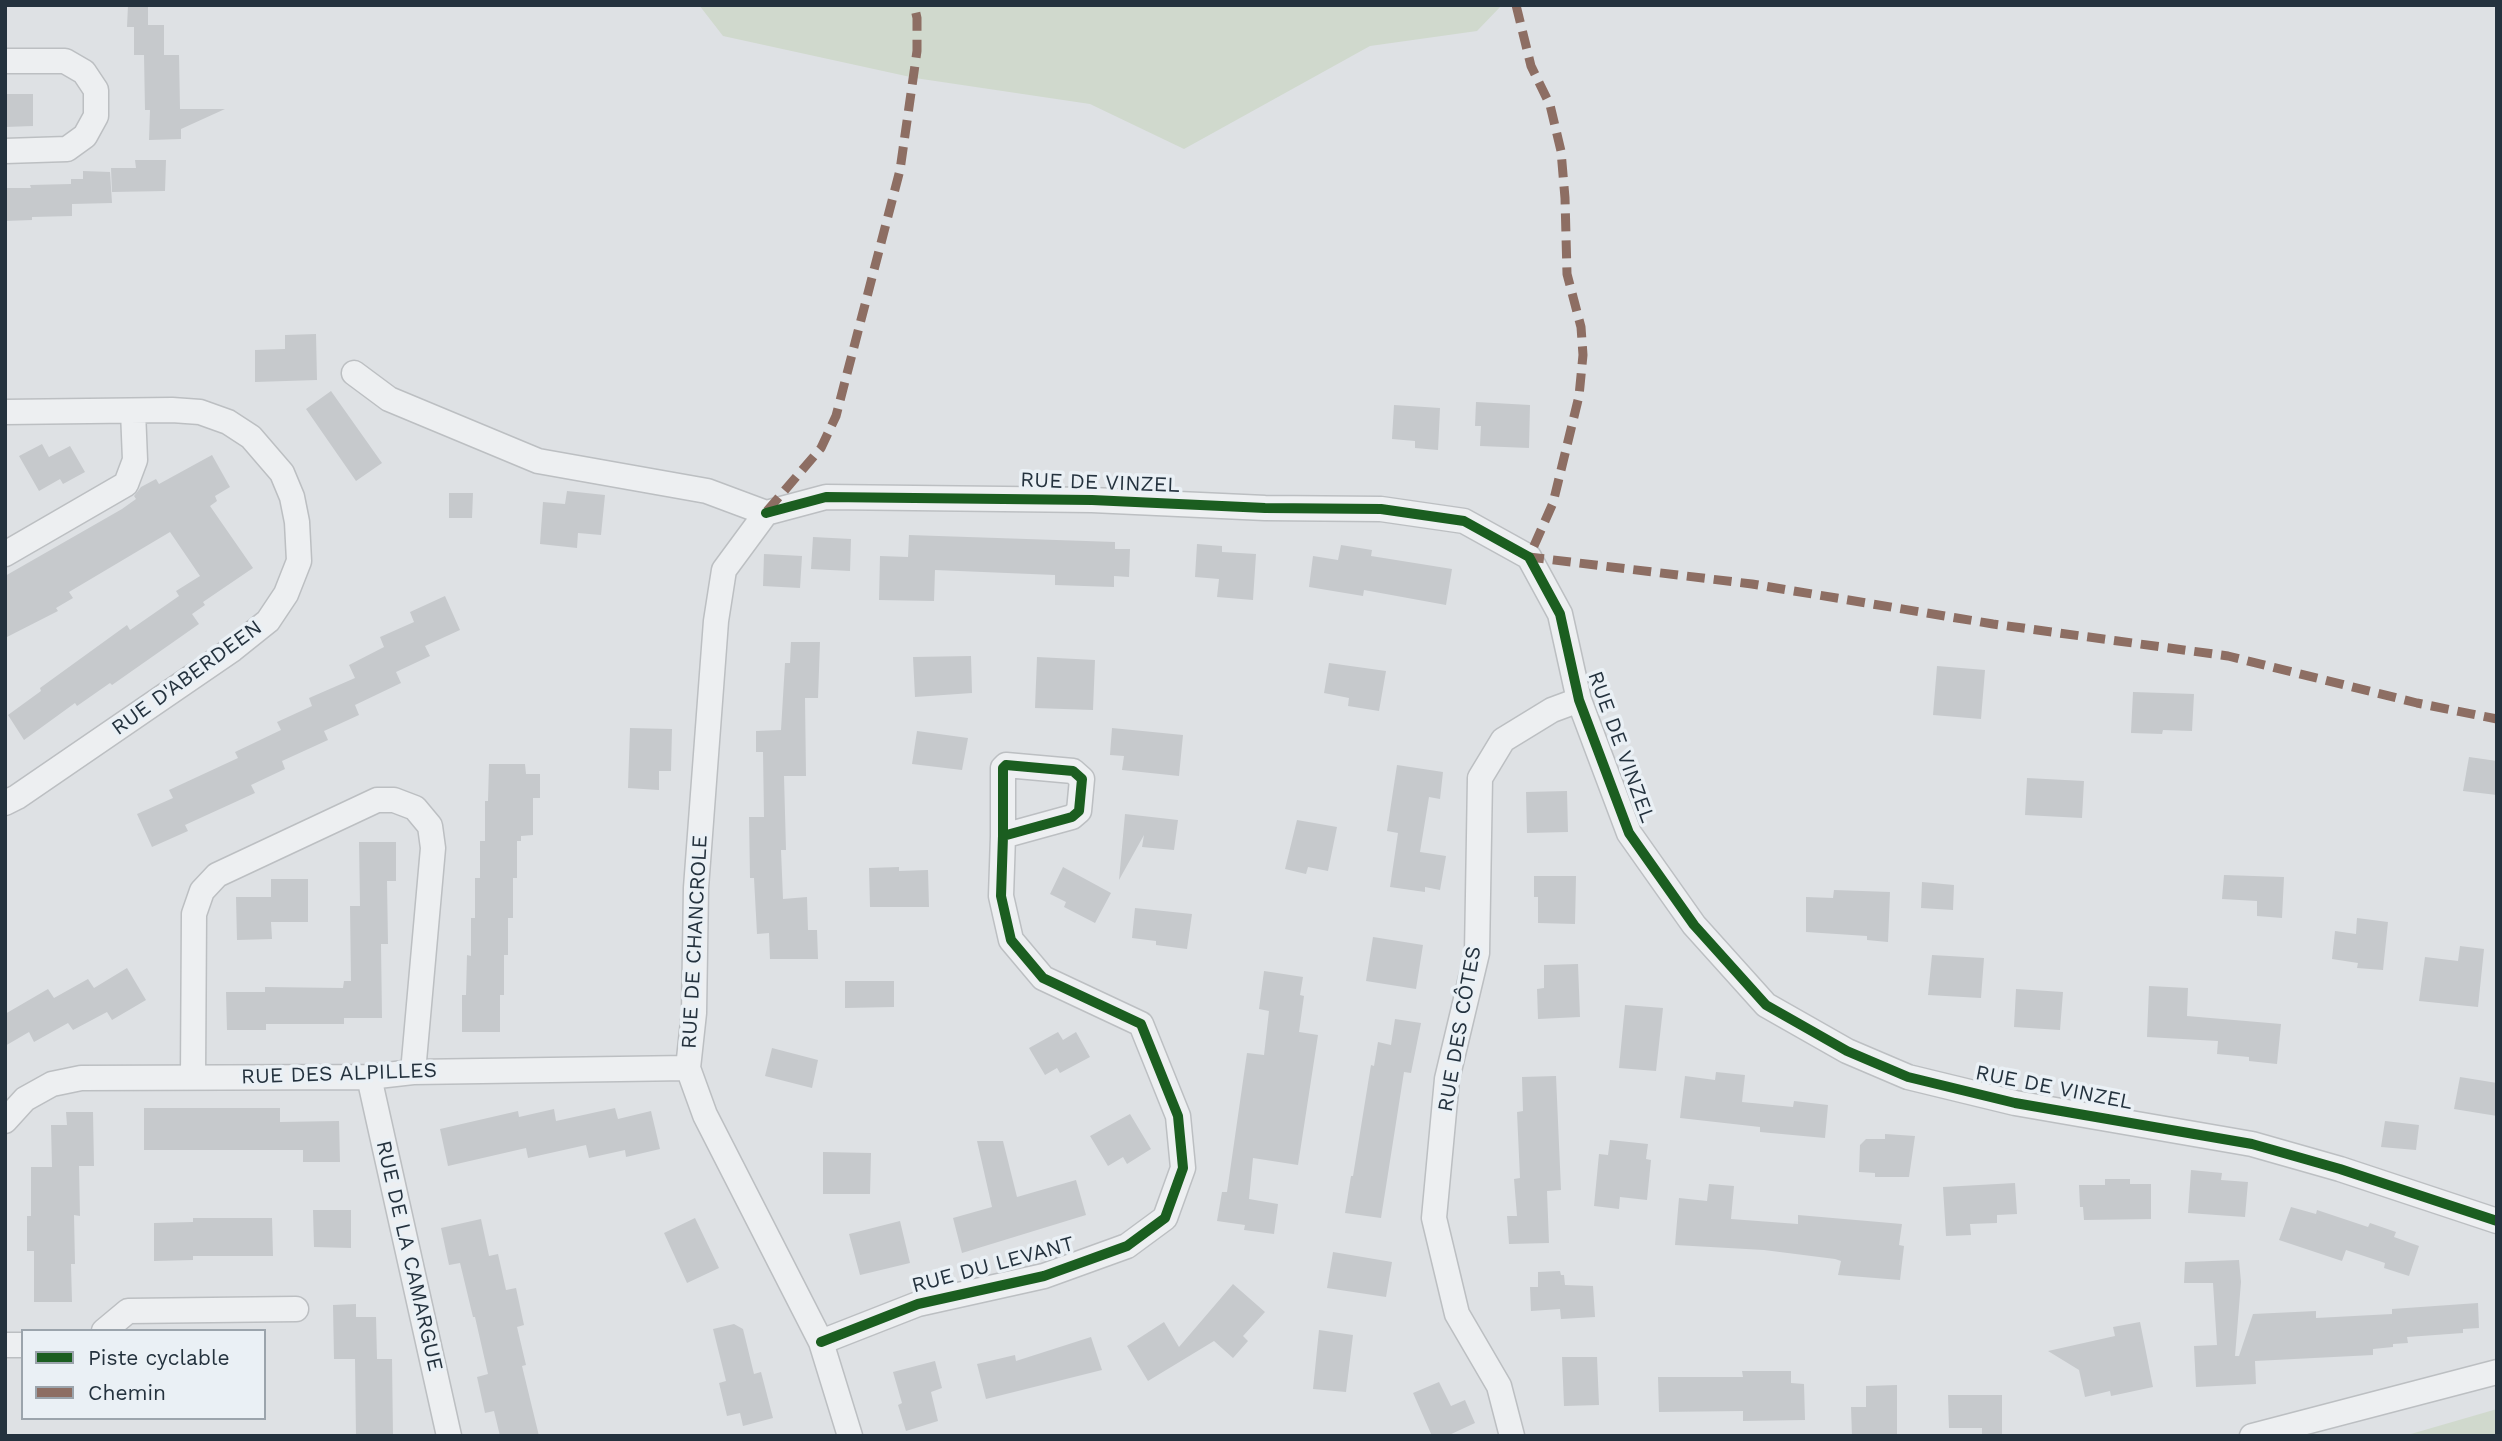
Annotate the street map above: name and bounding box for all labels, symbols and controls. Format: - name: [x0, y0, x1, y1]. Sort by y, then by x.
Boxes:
- street label: RUE DE VINZEL: [1020, 468, 1180, 498]
- street label: RUE D'ABERDEEN: [107, 615, 267, 741]
- street label: RUE DE VINZEL: [1582, 668, 1660, 826]
- street label: RUE DE CHANCROLE: [677, 834, 713, 1050]
- street label: RUE DES CÔTES: [1433, 944, 1487, 1114]
- street label: RUE DES ALPILLES: [241, 1058, 437, 1090]
- street label: RUE DE VINZEL: [1973, 1060, 2135, 1116]
- street label: RUE DE LA CAMARGUE: [370, 1138, 448, 1374]
- street label: RUE DU LEVANT: [909, 1231, 1077, 1299]
- legend: [21, 1329, 266, 1420]
- text: Piste cyclable: [88, 1345, 230, 1370]
- text: Chemin: [88, 1380, 166, 1405]

